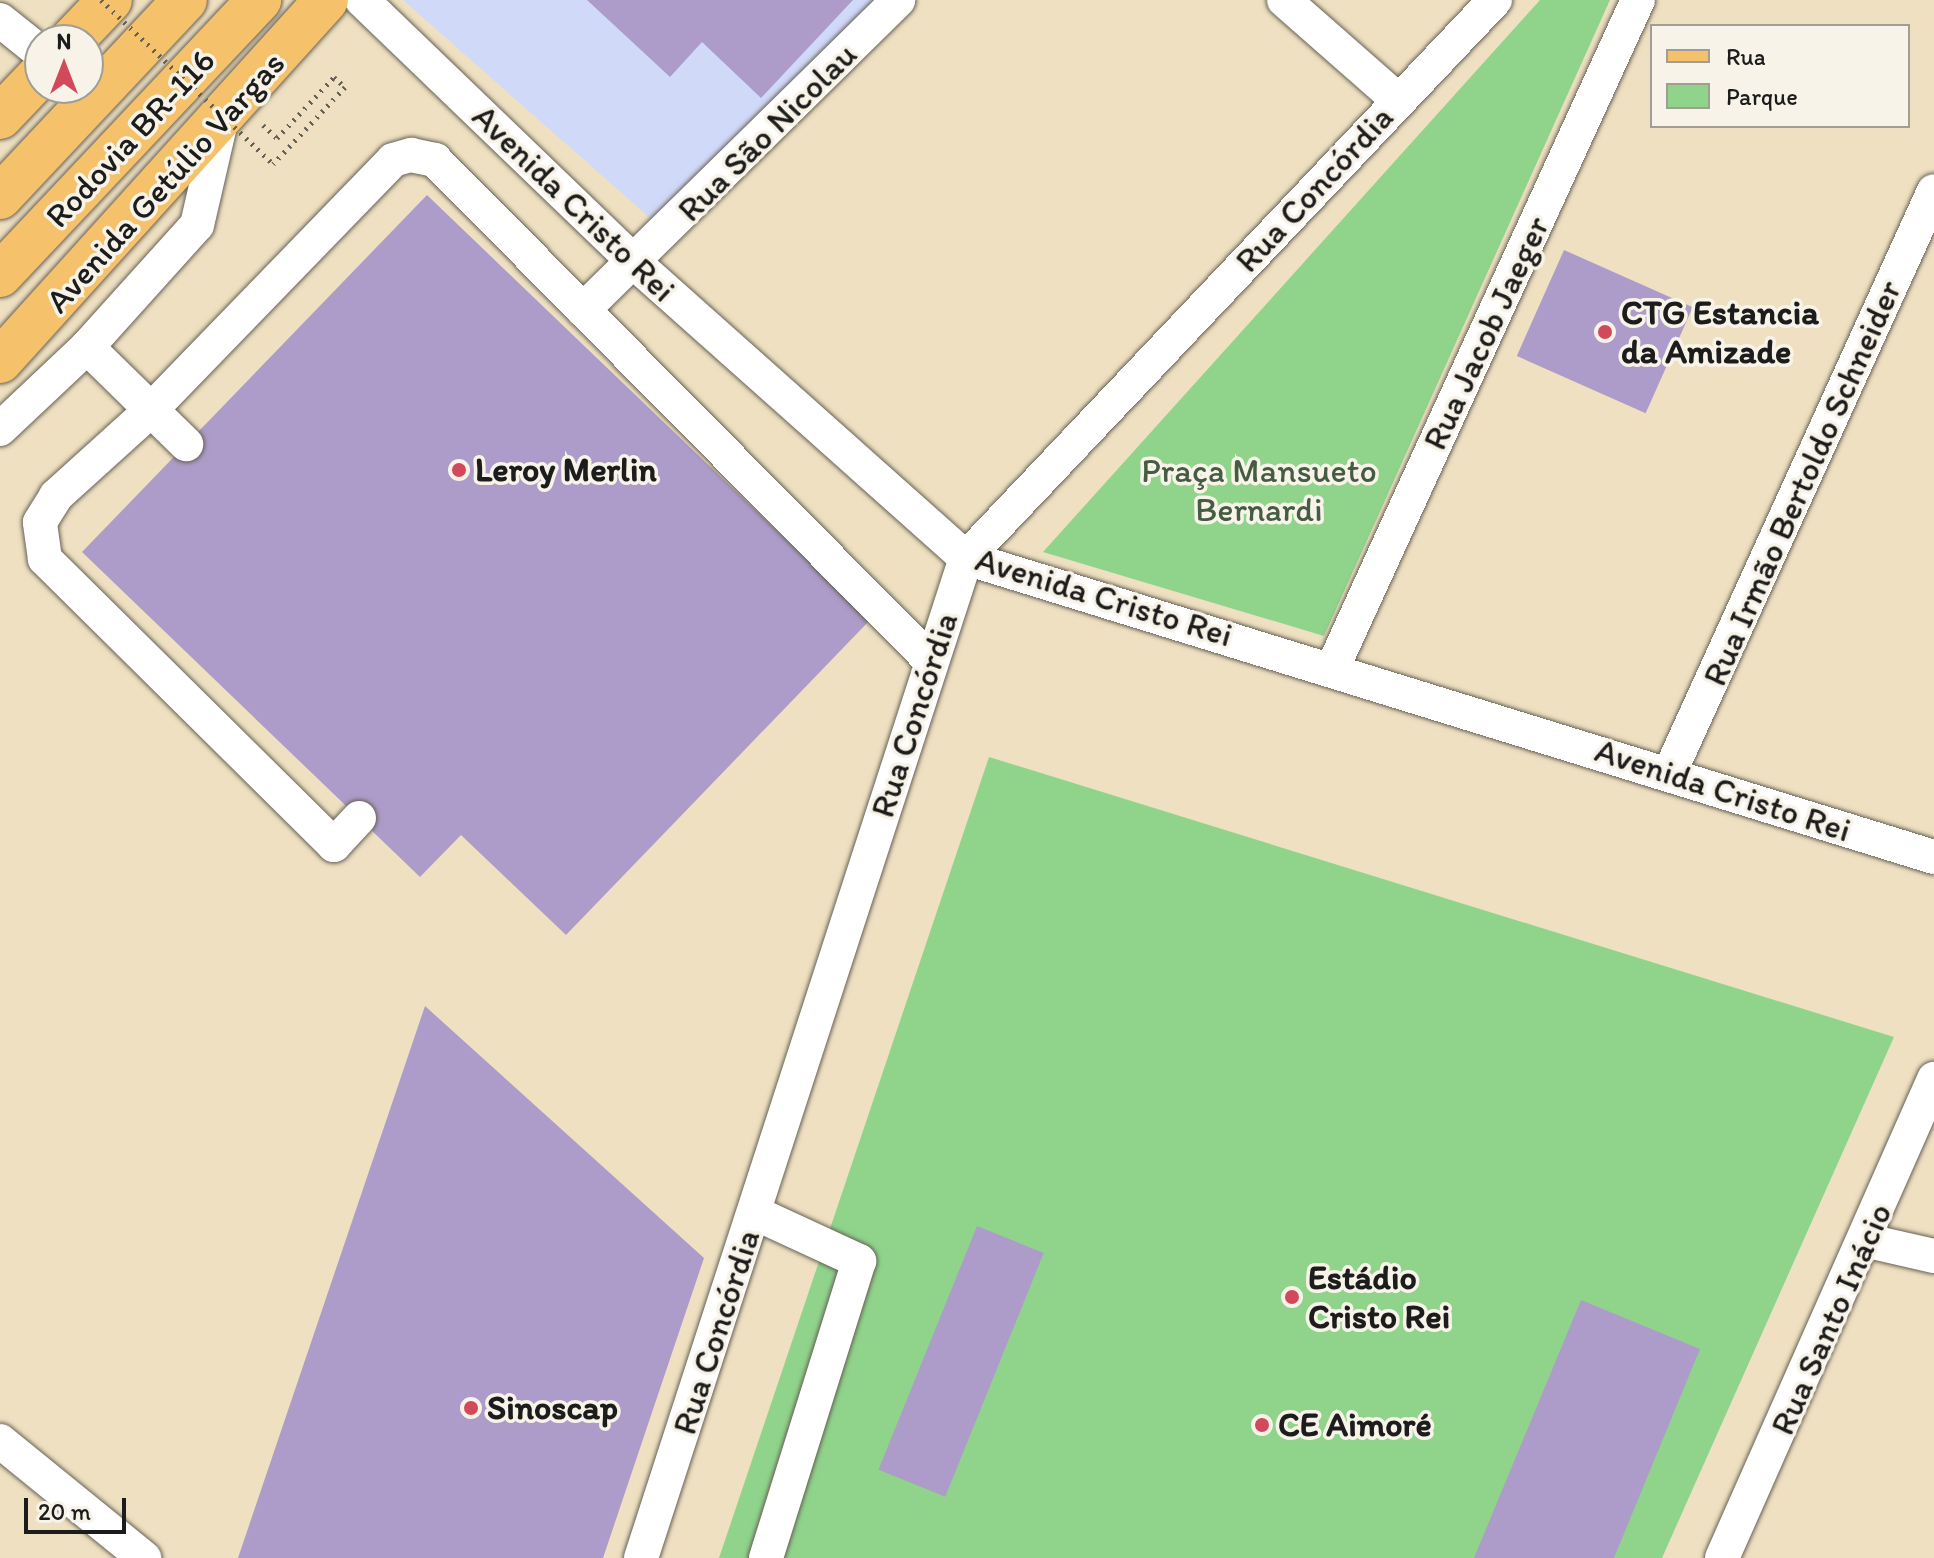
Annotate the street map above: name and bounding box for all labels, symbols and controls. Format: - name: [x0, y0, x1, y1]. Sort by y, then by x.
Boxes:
- north arrow: [24, 24, 104, 104]
- legend: [1650, 24, 1910, 128]
- text: N: [57, 28, 71, 55]
- street label: Rua São Nicolau: [669, 34, 865, 230]
- street label: Rodovia BR-116: [37, 40, 223, 236]
- text: Rua: [1726, 42, 1766, 71]
- street label: Avenida Getúlio Vargas: [37, 43, 293, 321]
- text: Parque: [1726, 82, 1798, 111]
- street label: Avenida Cristo Rei: [464, 96, 684, 310]
- street label: Rua Concórdia: [1226, 97, 1402, 281]
- street label: Rua Jacob Jaeger: [1414, 210, 1558, 456]
- street label: Rua Irmão Bertoldo Schneider: [1694, 274, 1910, 692]
- place label: CTG Estancia da Amizade: [1621, 292, 1819, 372]
- marker: CTG Estancia da Amizade: [1596, 323, 1614, 341]
- place label: Leroy Merlin: [475, 450, 657, 490]
- park label: Praça Mansueto Bernardi: [1142, 450, 1376, 530]
- marker: Leroy Merlin: [450, 461, 468, 479]
- street label: Avenida Cristo Rei: [971, 539, 1237, 655]
- street label: Rua Concórdia: [862, 607, 966, 823]
- street label: Avenida Cristo Rei: [1590, 730, 1856, 850]
- street label: Rua Santo Inácio: [1762, 1197, 1900, 1441]
- street label: Rua Concórdia: [664, 1224, 768, 1440]
- place label: Estádio Cristo Rei: [1308, 1257, 1450, 1336]
- marker: Estádio Cristo Rei: [1283, 1288, 1301, 1306]
- place label: Sinoscap: [487, 1388, 618, 1428]
- marker: Sinoscap: [462, 1399, 480, 1417]
- place label: CE Aimoré: [1278, 1405, 1432, 1445]
- marker: CE Aimoré: [1253, 1416, 1271, 1434]
- scale bar: [28, 1482, 130, 1532]
- text: 20 m: [38, 1497, 91, 1526]

